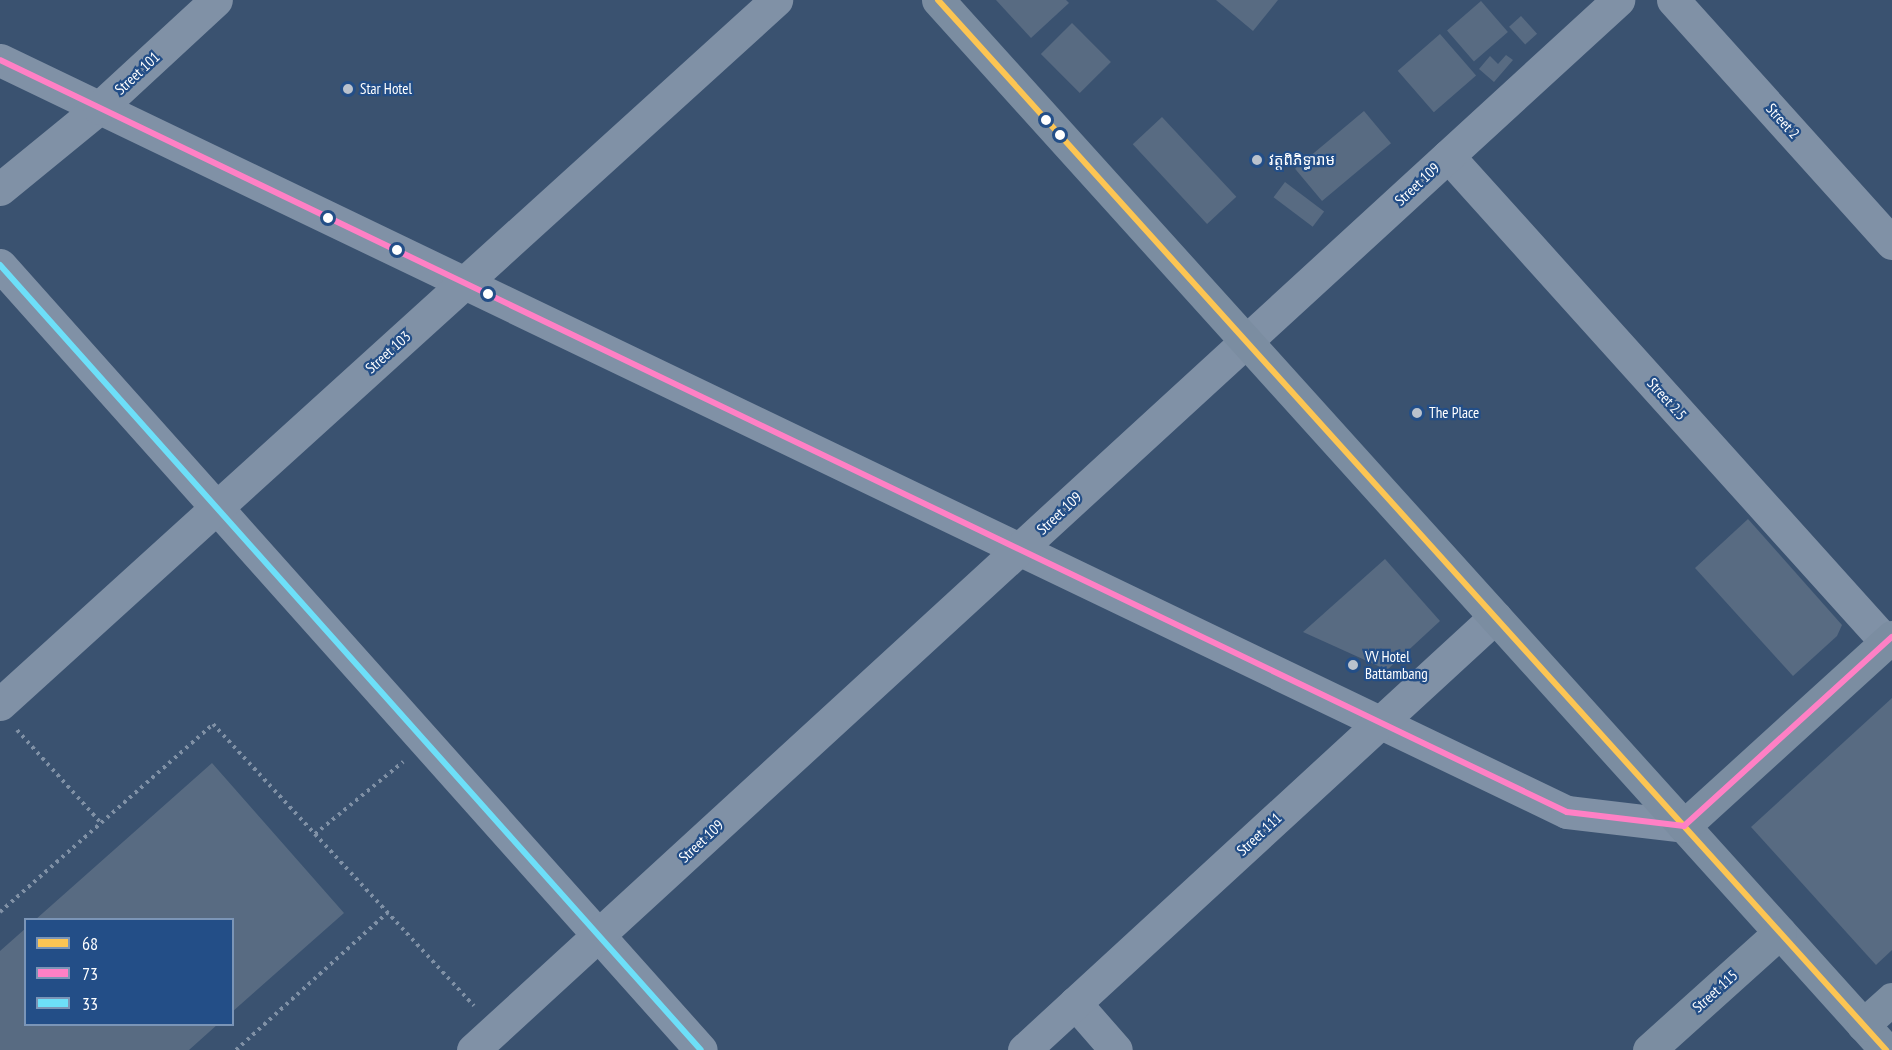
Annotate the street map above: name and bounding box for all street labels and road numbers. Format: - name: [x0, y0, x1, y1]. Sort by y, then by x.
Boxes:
- street label: Street 101: [111, 48, 163, 98]
- street label: Street 2: [1763, 100, 1803, 142]
- street label: Street 109: [1391, 159, 1443, 209]
- street label: Street 103: [362, 327, 414, 377]
- street label: Street 2.5: [1643, 374, 1691, 424]
- street label: Street 109: [1033, 488, 1085, 538]
- street label: Street 111: [1233, 809, 1285, 859]
- street label: Street 109: [675, 816, 727, 866]
- street label: Street 115: [1689, 966, 1741, 1016]

